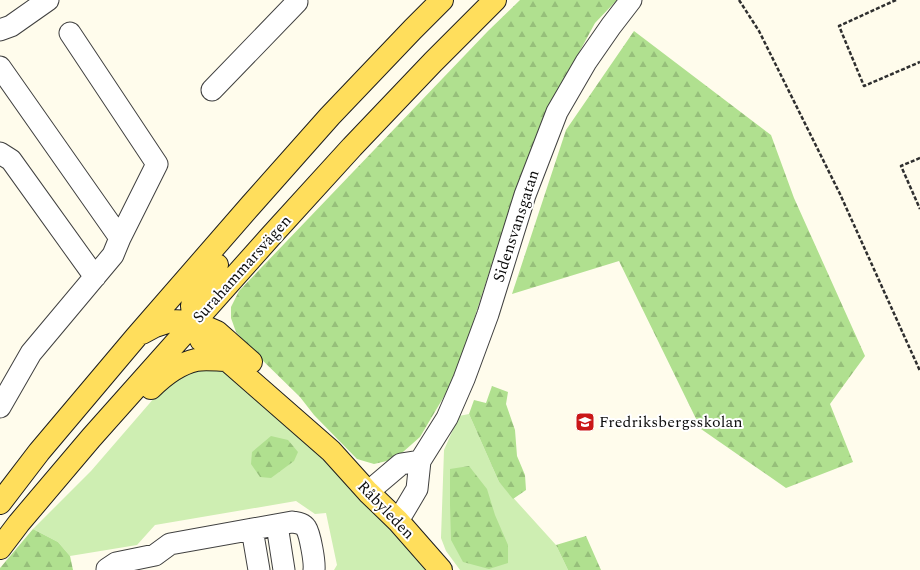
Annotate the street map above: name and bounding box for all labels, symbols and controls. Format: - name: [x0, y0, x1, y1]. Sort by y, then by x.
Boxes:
- street label: Sidensvansgatan: [486, 167, 546, 285]
- street label: Surahammarsvägen: [187, 210, 297, 328]
- place label: Fredriksbergsskolan: [599, 410, 743, 434]
- school or university icon: Fredriksbergsskolan: [574, 411, 596, 433]
- street label: Råbyleden: [352, 475, 420, 545]

